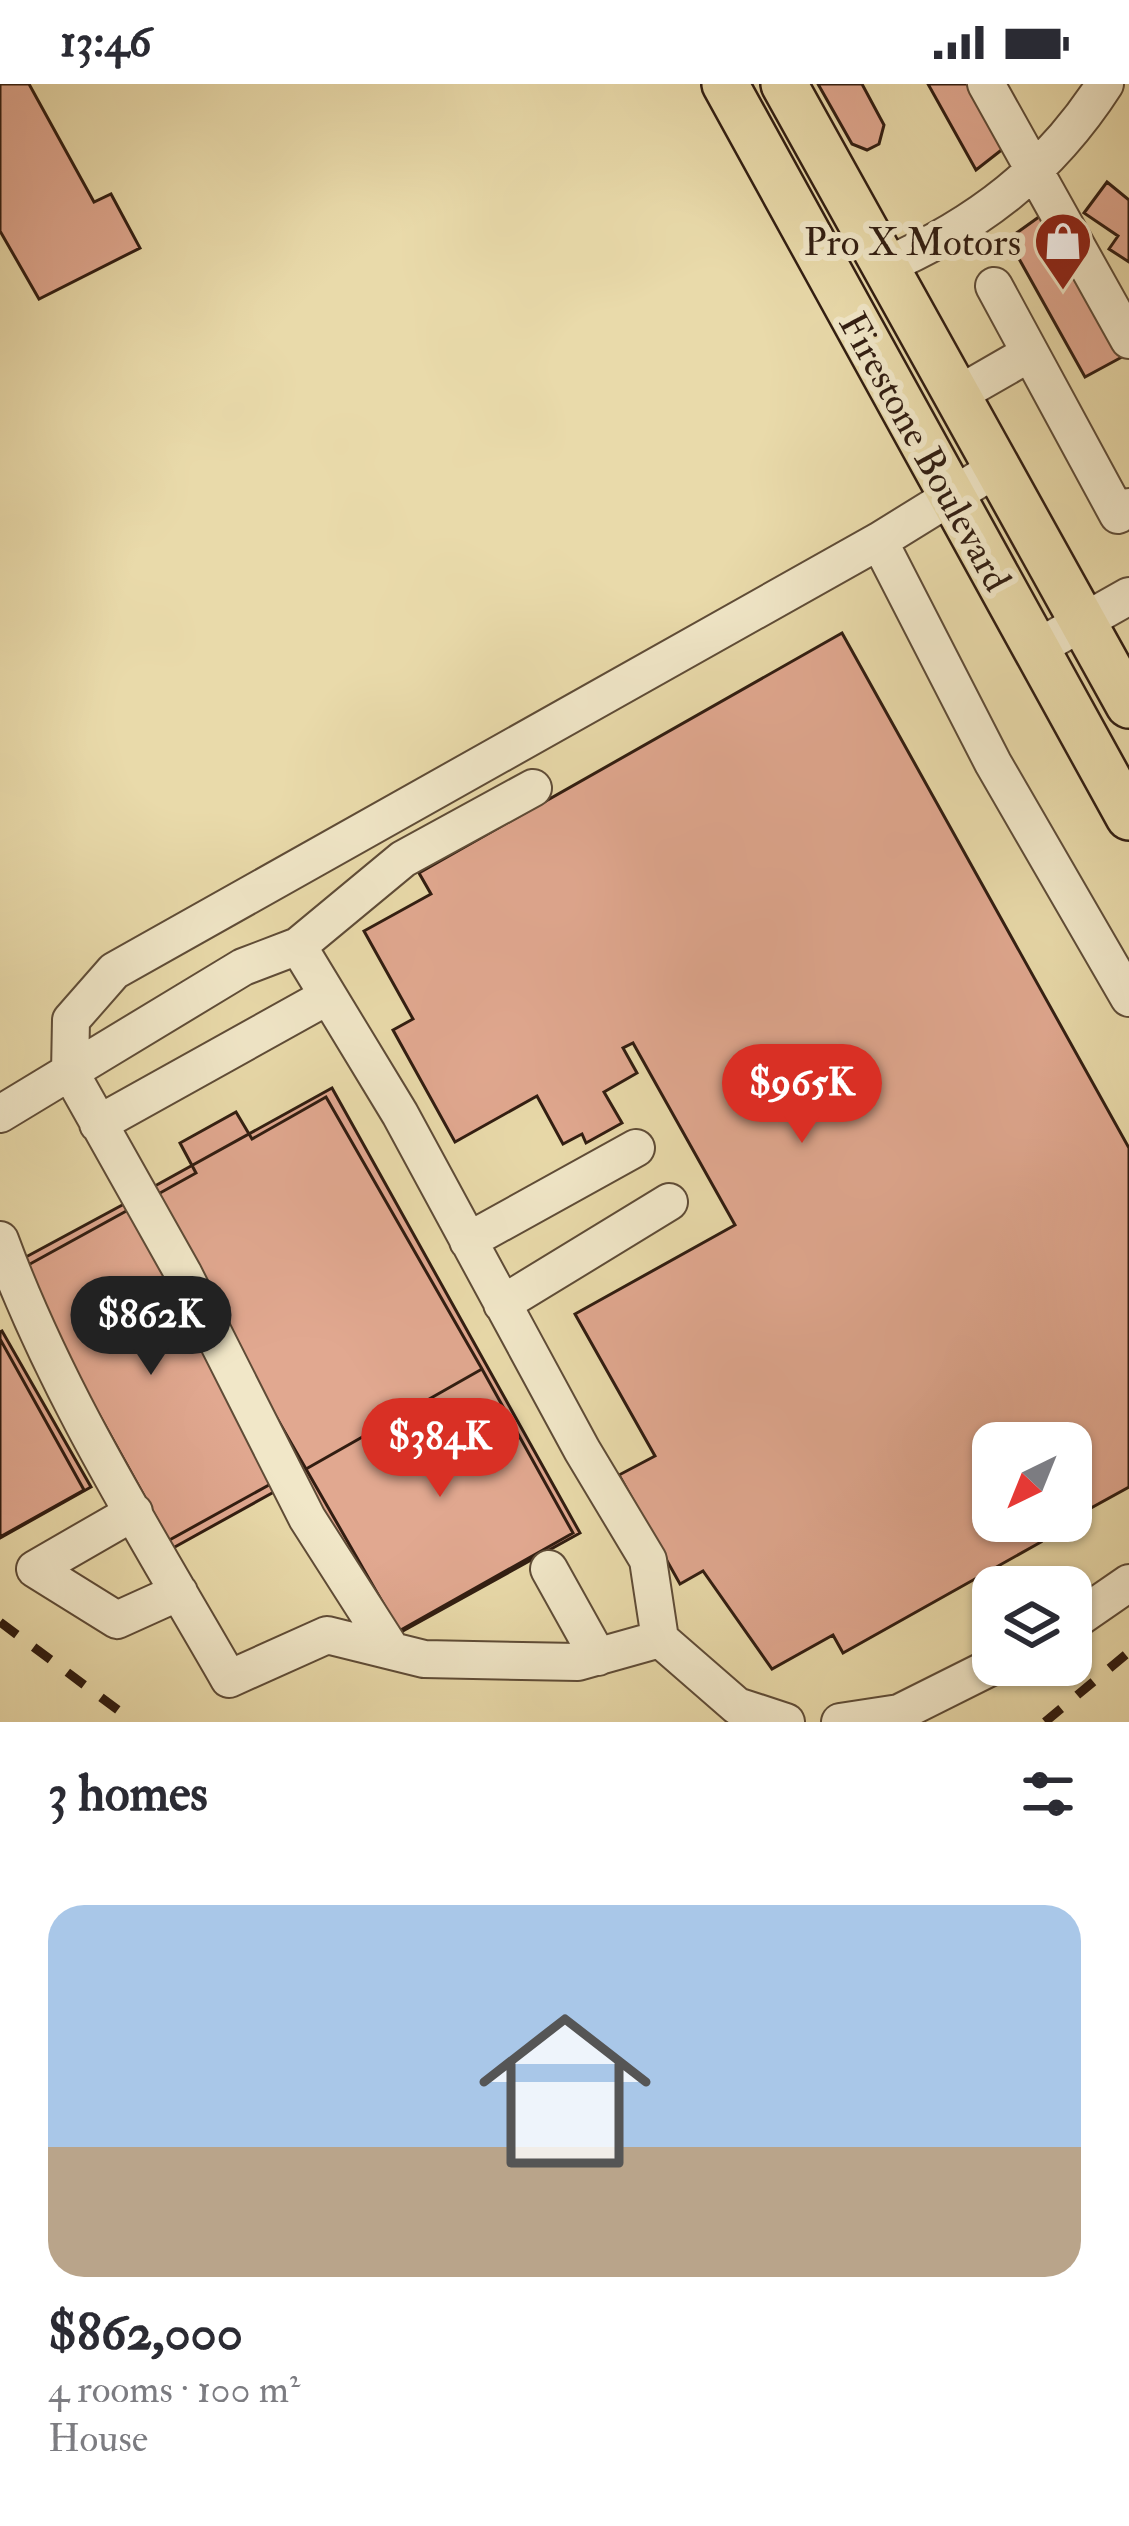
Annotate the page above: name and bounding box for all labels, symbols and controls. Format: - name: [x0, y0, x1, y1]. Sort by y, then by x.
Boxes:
- text: 13:46: [60, 14, 151, 70]
- shop icon: Pro X Motors: [1032, 210, 1094, 292]
- place label: Pro X Motors: [804, 218, 1021, 267]
- street label: Firestone Boulevard: [828, 304, 1022, 600]
- pin: $965K: [718, 1044, 886, 1146]
- text: $965K: [749, 1058, 855, 1107]
- pin: $862K: [67, 1276, 235, 1378]
- text: $862K: [97, 1290, 205, 1339]
- pin: $384K: [356, 1398, 524, 1500]
- text: $384K: [388, 1412, 492, 1461]
- north arrow: [972, 1422, 1092, 1542]
- map controls: [972, 1422, 1092, 1686]
- button: layers: [972, 1566, 1092, 1686]
- icon: filters: [1015, 1761, 1081, 1827]
- text: 3 homes: [48, 1762, 208, 1826]
- icon: home: [457, 1983, 673, 2199]
- text: $862,000: [48, 2301, 243, 2365]
- text: 4 rooms · 100 m²: [48, 2365, 300, 2414]
- text: House: [48, 2414, 148, 2463]

